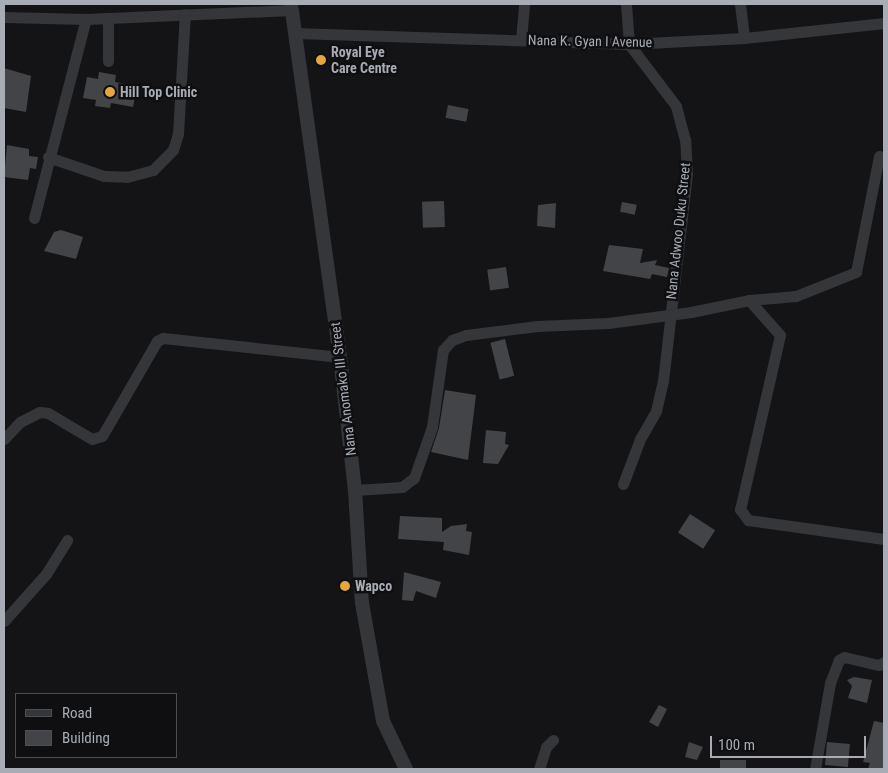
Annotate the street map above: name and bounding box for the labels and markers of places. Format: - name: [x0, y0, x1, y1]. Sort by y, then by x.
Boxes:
- place label: Royal Eye Care Centre: [331, 44, 397, 76]
- marker: Royal Eye Care Centre: [315, 54, 327, 66]
- place label: Hill Top Clinic: [120, 84, 198, 100]
- marker: Hill Top Clinic: [104, 86, 116, 98]
- place label: Wapco: [355, 578, 392, 594]
- marker: Wapco: [339, 580, 351, 592]

